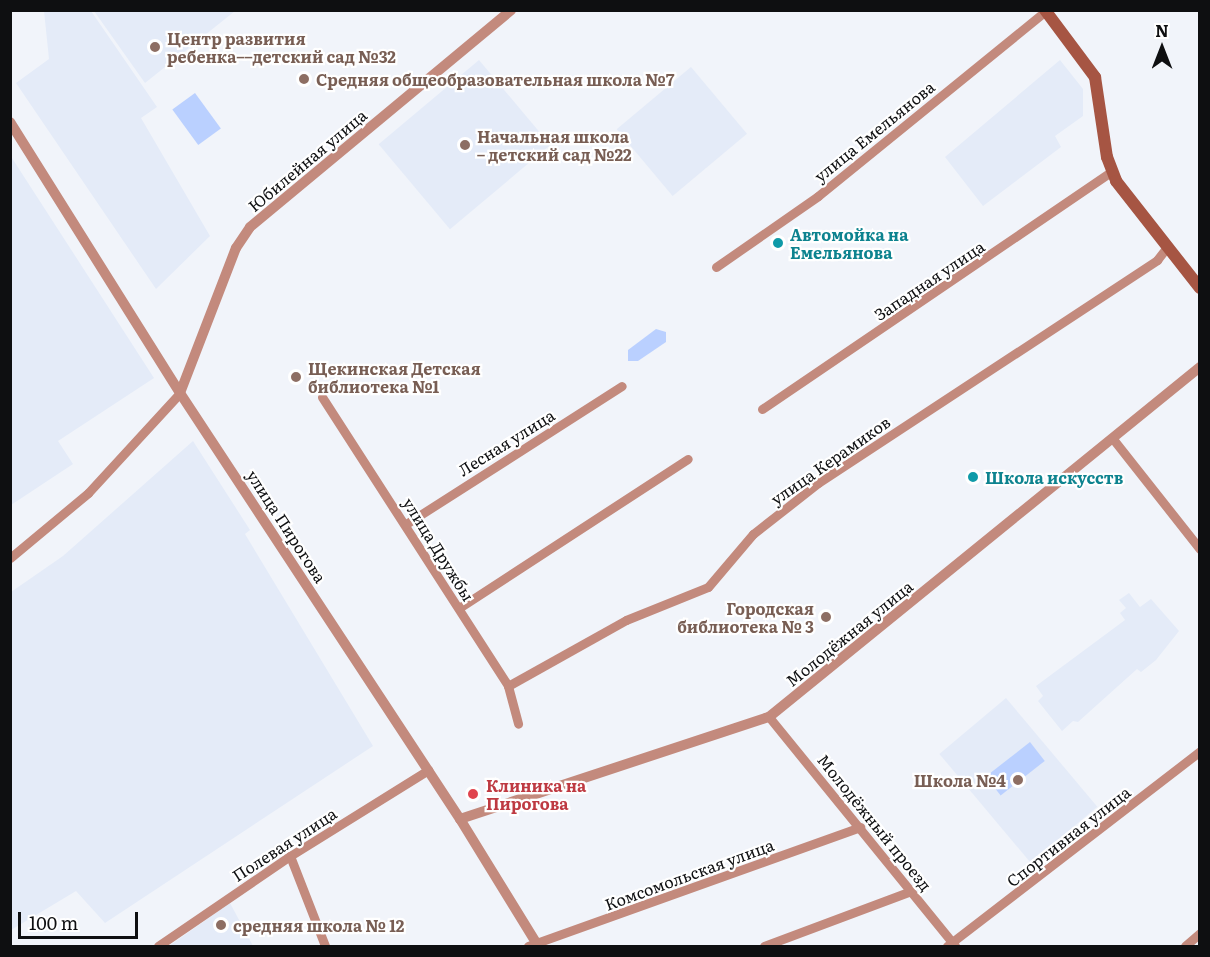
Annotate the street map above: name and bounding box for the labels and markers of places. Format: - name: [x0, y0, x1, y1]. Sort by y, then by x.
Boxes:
- place label: Центр развития ребенка––детский сад №32: [167, 28, 396, 66]
- marker: Центр развития ребенка––детский сад №32: [148, 40, 162, 54]
- place label: Средняя общеобразовательная школа №7: [316, 69, 674, 89]
- marker: Средняя общеобразовательная школа №7: [297, 72, 311, 86]
- place label: Начальная школа – детский сад №22: [477, 126, 632, 164]
- marker: Начальная школа – детский сад №22: [458, 138, 472, 152]
- place label: Автомойка на Емельянова: [790, 224, 908, 262]
- marker: Автомойка на Емельянова: [771, 236, 785, 250]
- place label: Щекинская Детская библиотека №1: [308, 358, 481, 396]
- marker: Щекинская Детская библиотека №1: [289, 370, 303, 384]
- place label: Школа искусств: [985, 467, 1123, 487]
- marker: Школа искусств: [966, 470, 980, 484]
- place label: Городская библиотека № 3: [677, 598, 814, 636]
- marker: Городская библиотека № 3: [819, 610, 833, 624]
- place label: Школа №4: [914, 770, 1006, 790]
- marker: Школа №4: [1011, 773, 1025, 787]
- place label: Клиника на Пирогова: [486, 775, 586, 813]
- marker: Клиника на Пирогова: [464, 785, 482, 803]
- place label: средняя школа № 12: [233, 915, 404, 935]
- marker: средняя школа № 12: [214, 918, 228, 932]

